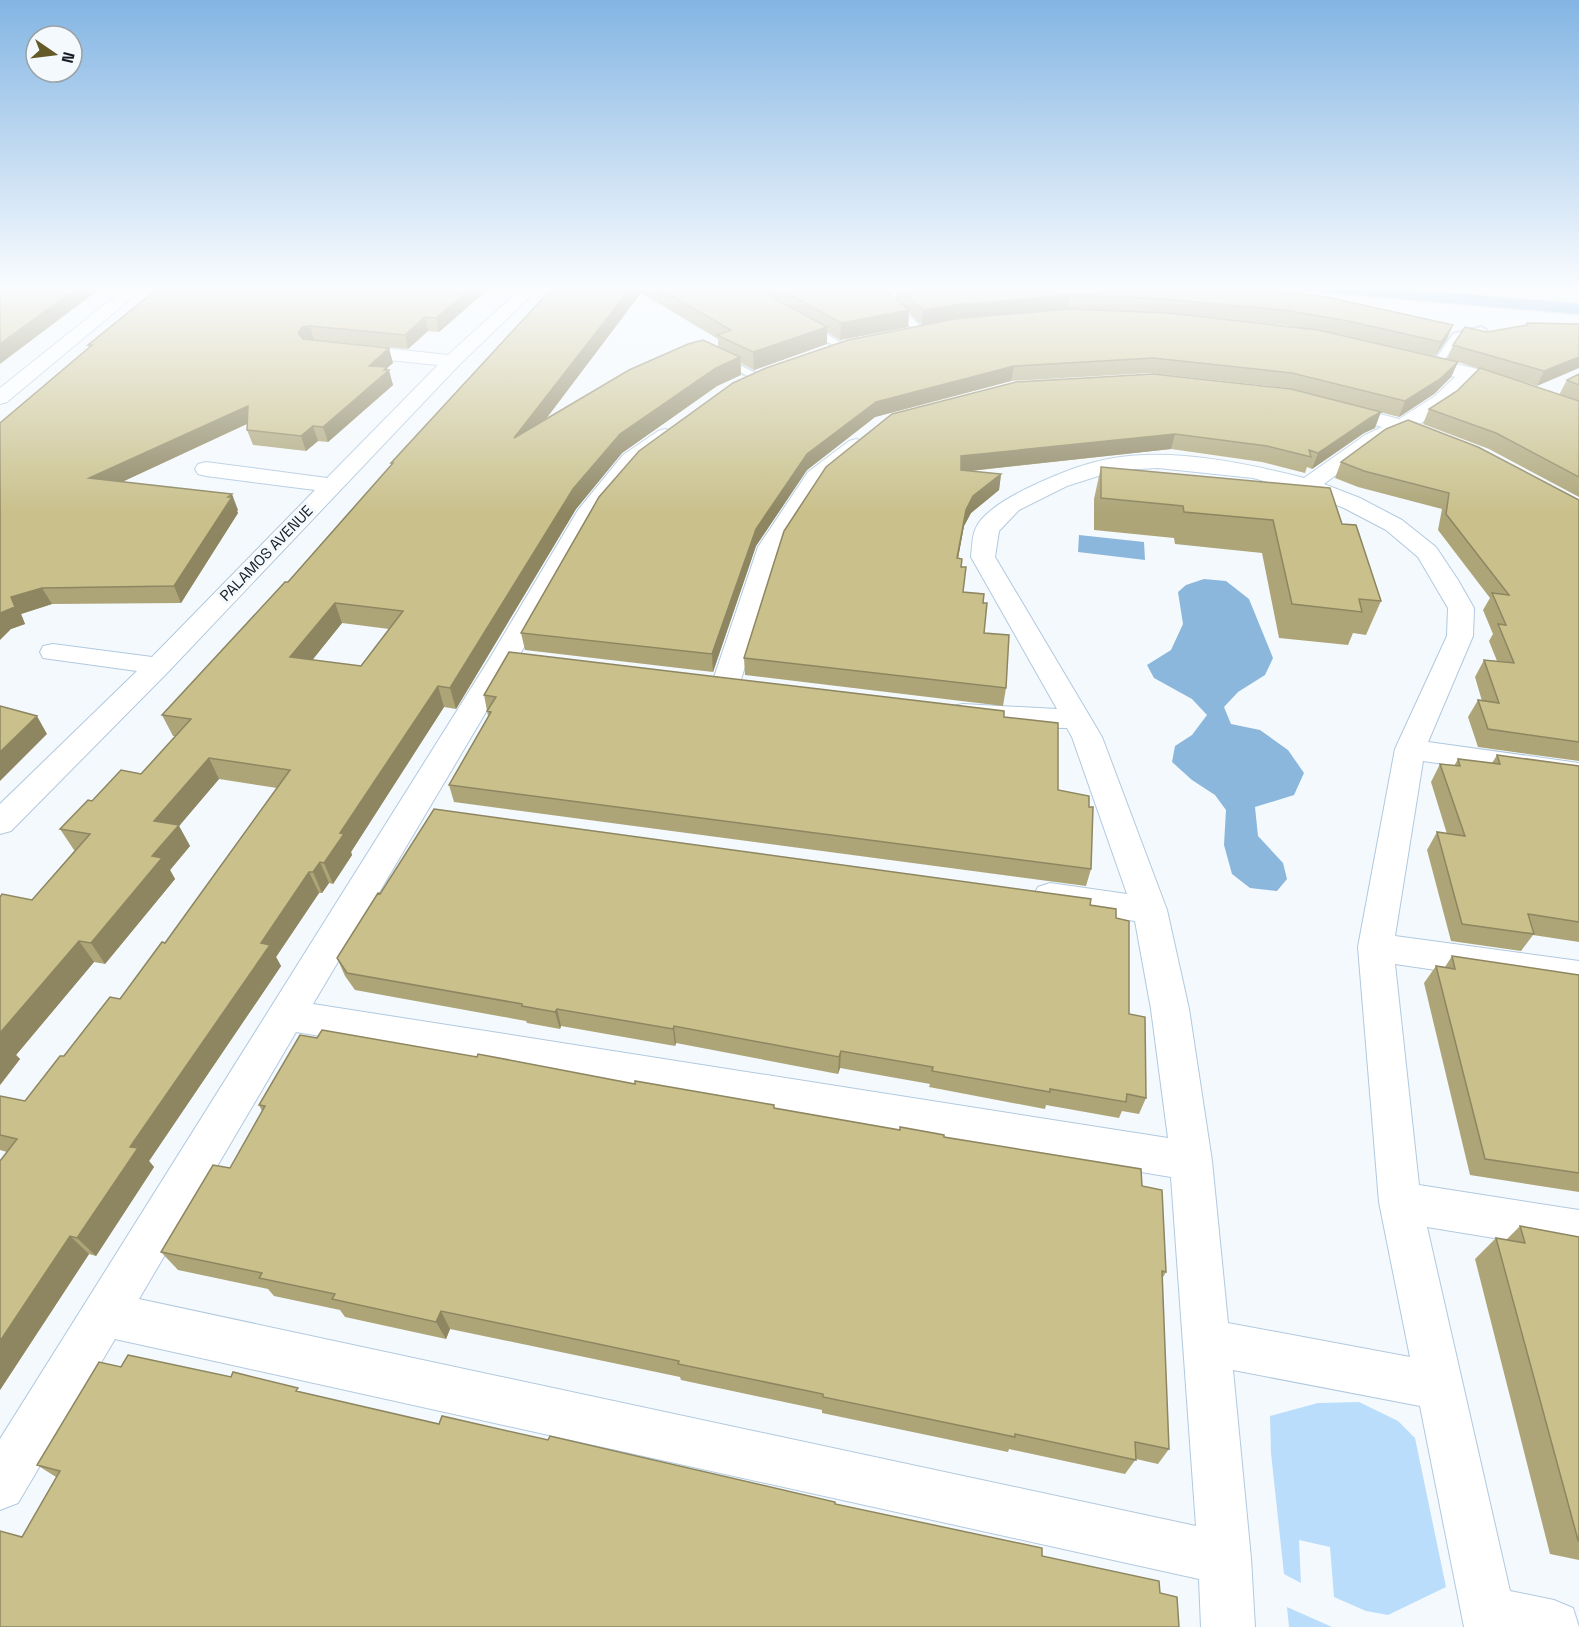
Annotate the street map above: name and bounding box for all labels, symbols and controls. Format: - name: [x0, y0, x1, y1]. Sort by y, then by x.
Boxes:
- north arrow: [24, 24, 84, 84]
- text: N: [57, 50, 80, 65]
- street label: PALAMOS AVENUE: [215, 501, 317, 605]

